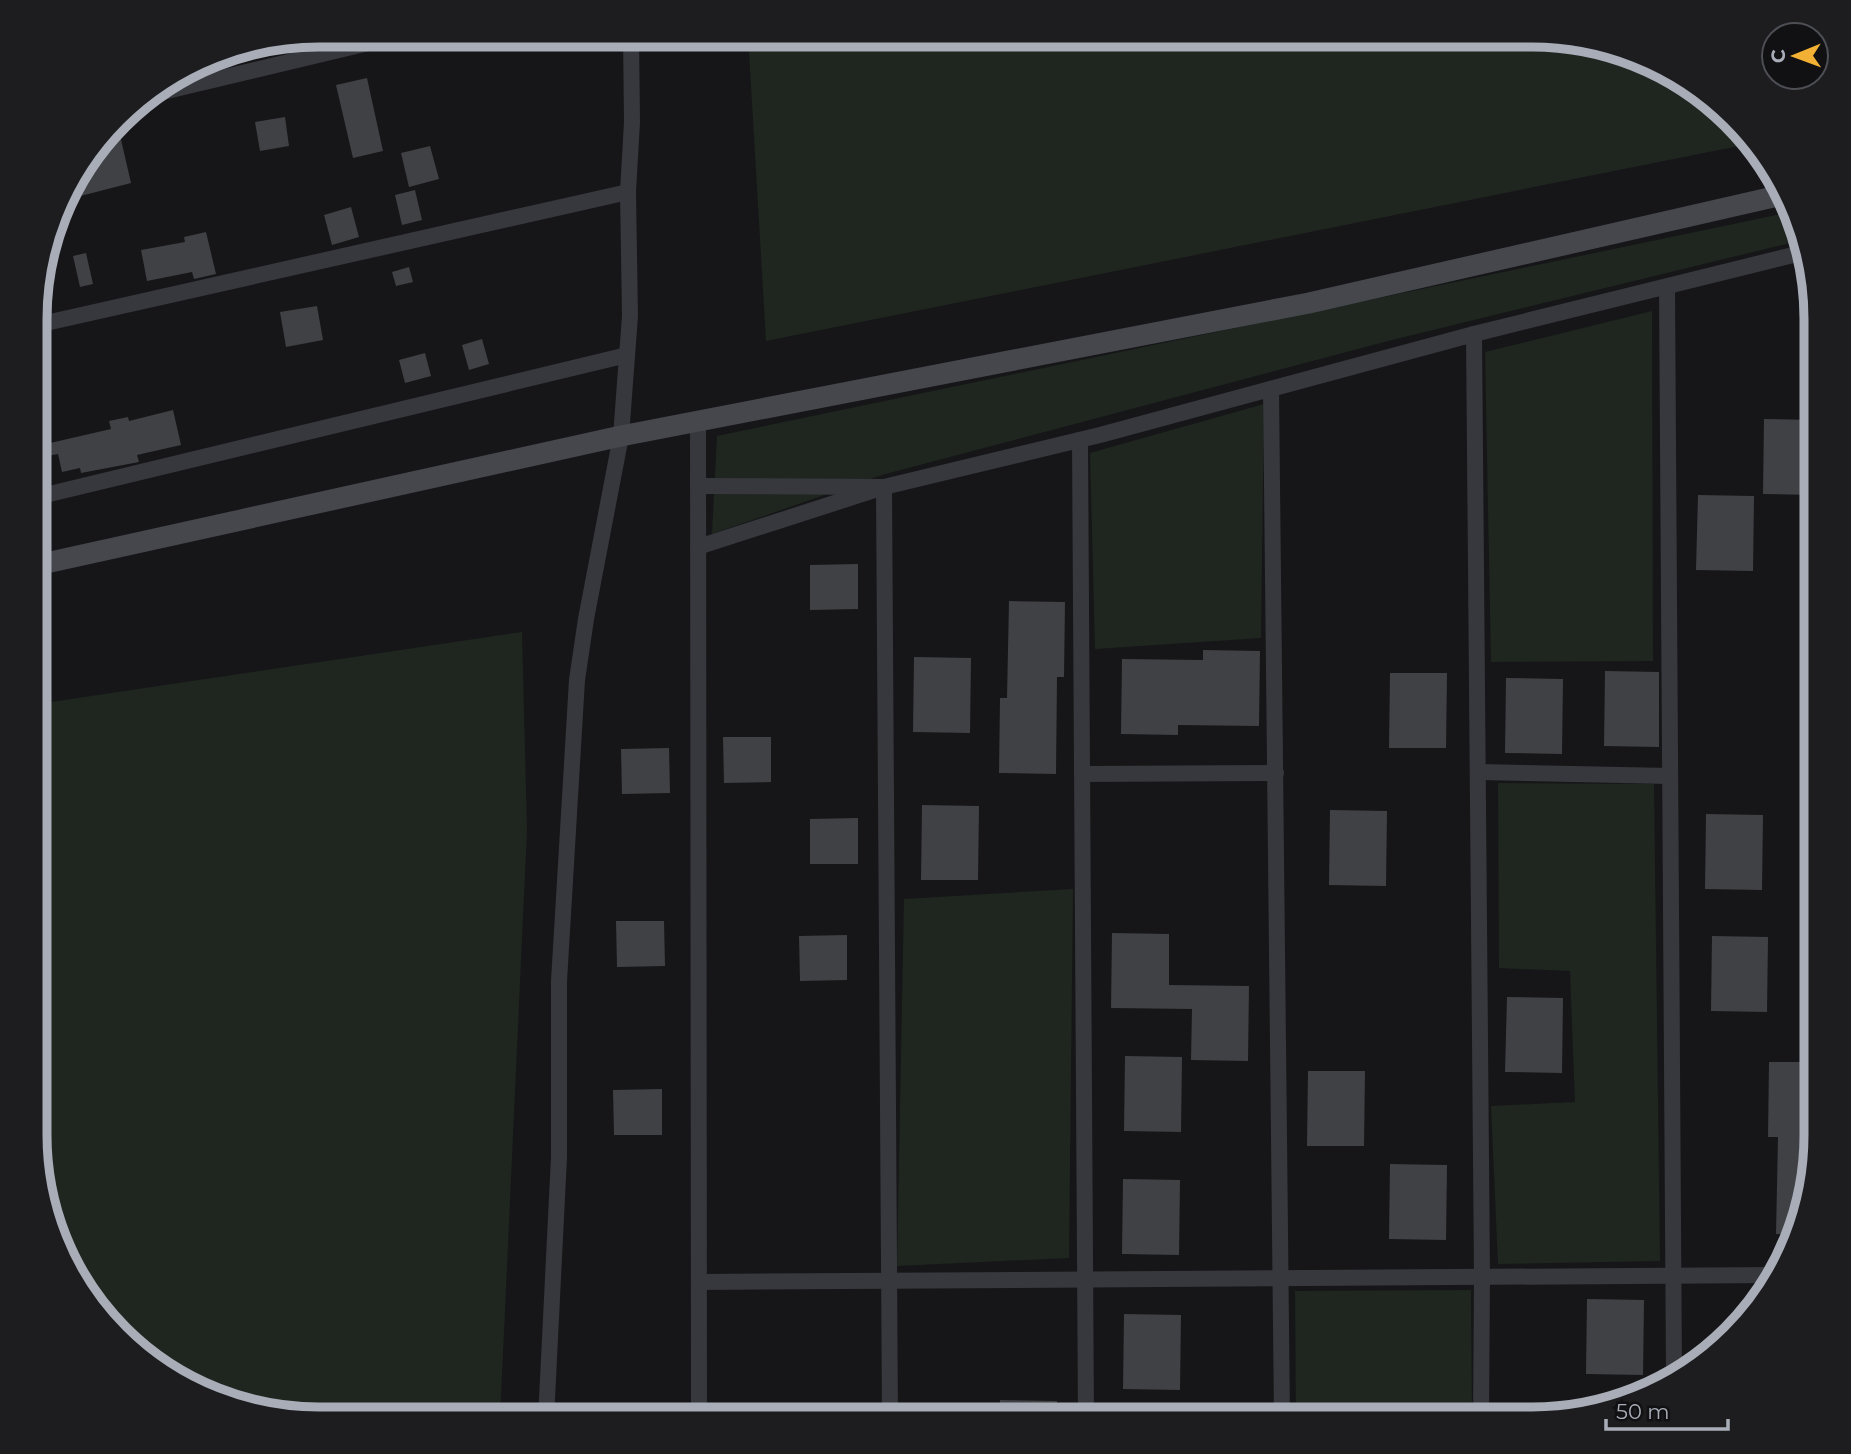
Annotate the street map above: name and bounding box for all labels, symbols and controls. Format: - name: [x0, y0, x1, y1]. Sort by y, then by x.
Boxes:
- north arrow: [1760, 21, 1830, 91]
- text: С: [1767, 49, 1790, 63]
- scale bar: [1606, 1388, 1728, 1432]
- text: 50 m: [1616, 1399, 1670, 1424]

